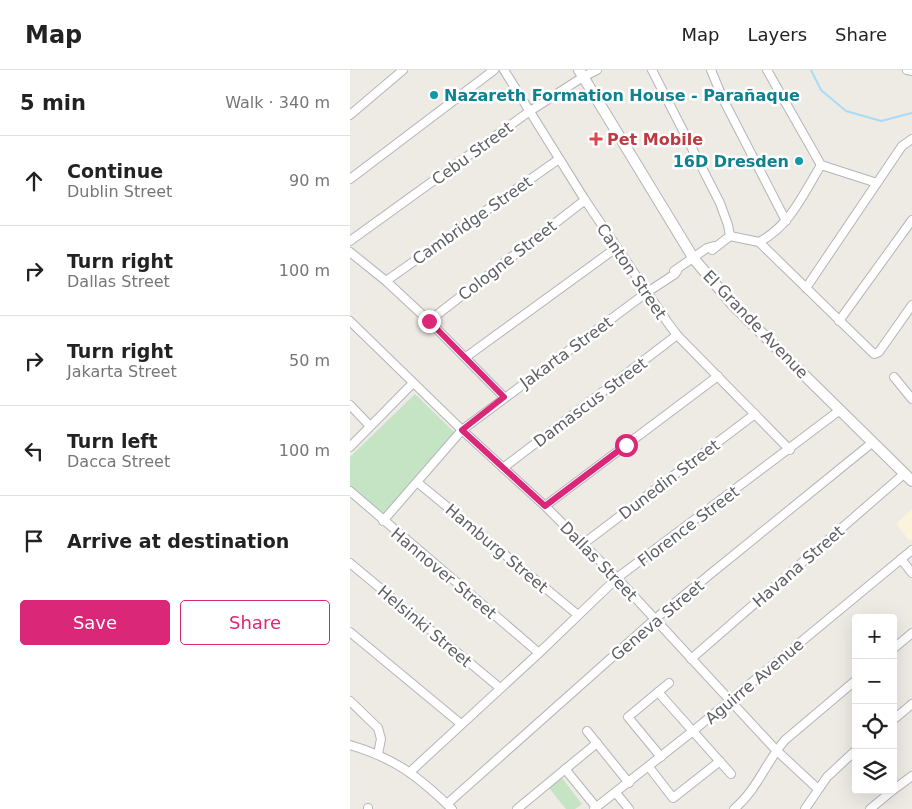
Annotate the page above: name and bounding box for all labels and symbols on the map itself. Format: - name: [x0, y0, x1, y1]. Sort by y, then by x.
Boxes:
- place label: Nazareth Formation House - Parañaque: [444, 86, 800, 105]
- marker: Nazareth Formation House - Parañaque: [428, 89, 440, 101]
- street label: Cebu Street: [428, 118, 516, 189]
- place label: Pet Mobile: [607, 130, 703, 149]
- marker: Pet Mobile: [589, 132, 603, 146]
- place label: 16D Dresden: [673, 152, 789, 171]
- marker: 16D Dresden: [793, 155, 805, 167]
- street label: Cambridge Street: [409, 172, 536, 269]
- street label: Cologne Street: [455, 216, 560, 305]
- street label: Canton Street: [593, 220, 671, 323]
- street label: El Grande Avenue: [699, 266, 812, 382]
- route end: [418, 310, 441, 333]
- street label: Jakarta Street: [516, 312, 616, 393]
- street label: Damascus Street: [530, 354, 651, 451]
- route start: [615, 434, 638, 457]
- street label: Dunedin Street: [615, 435, 723, 523]
- street label: Florence Street: [634, 482, 743, 571]
- street label: Hamburg Street: [442, 500, 552, 597]
- street label: Dallas Street: [556, 518, 641, 605]
- street label: Havana Street: [749, 522, 848, 611]
- street label: Hannover Street: [387, 524, 500, 623]
- street label: Geneva Street: [607, 576, 708, 665]
- street label: Helsinki Street: [374, 582, 475, 671]
- street label: Aguirre Avenue: [701, 635, 807, 728]

